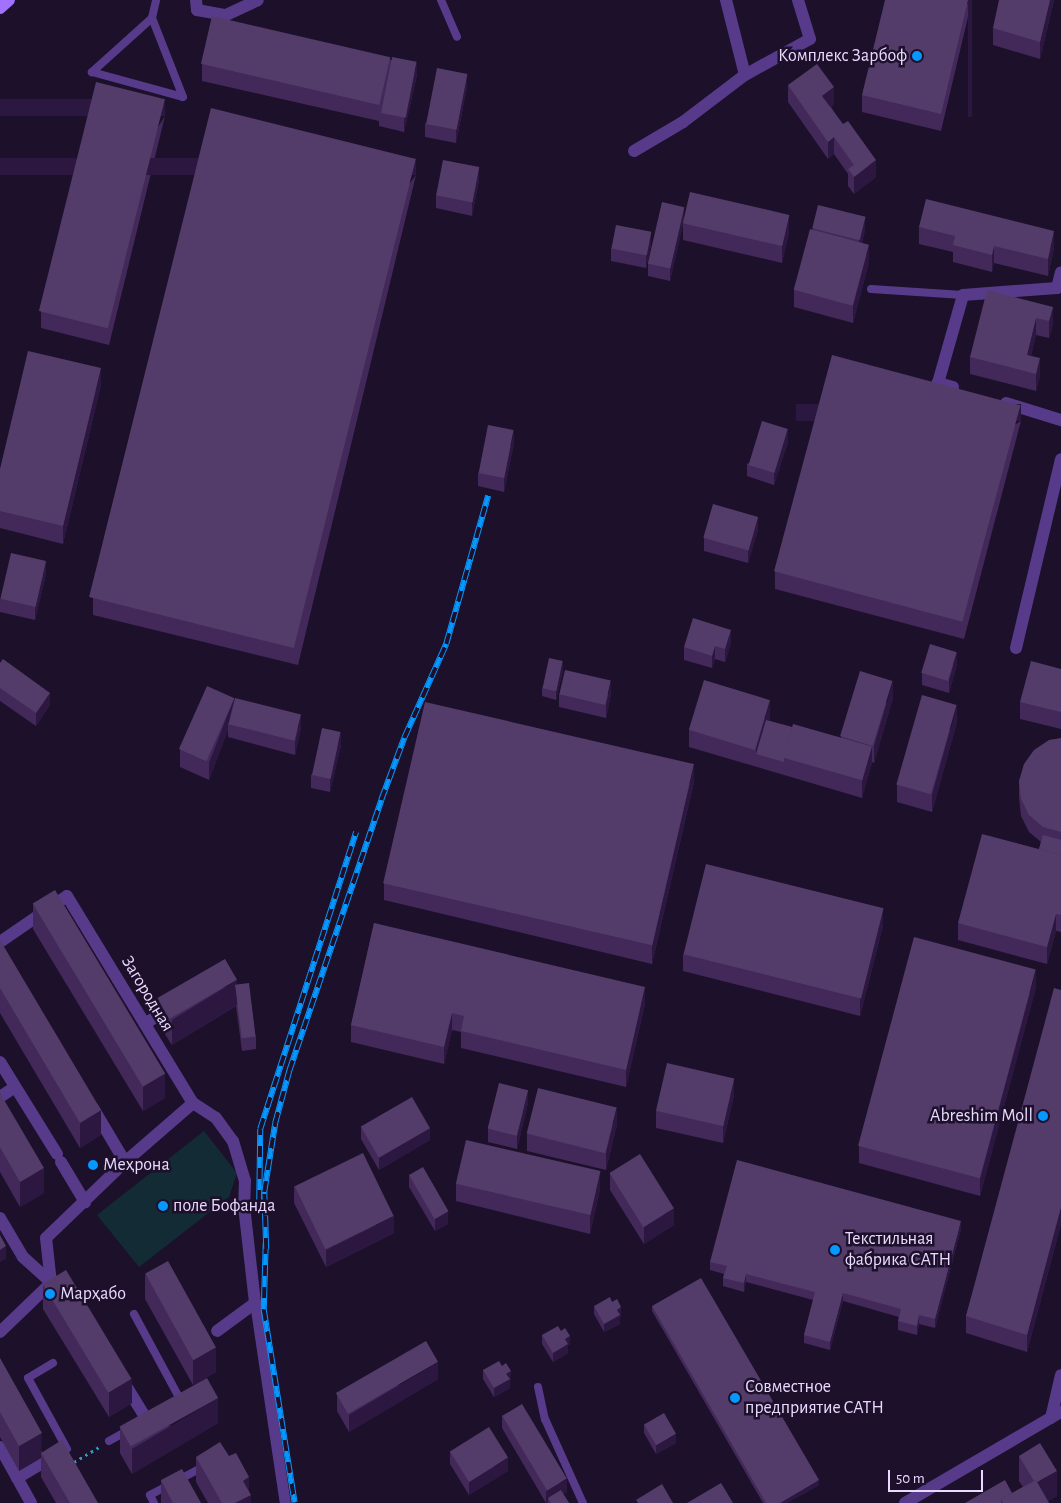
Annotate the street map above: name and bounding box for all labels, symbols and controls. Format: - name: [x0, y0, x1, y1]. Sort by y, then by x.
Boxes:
- place label: Комплекс Зарбоф: [778, 45, 907, 67]
- marker: Комплекс Зарбоф: [911, 50, 923, 62]
- street label: Загородная: [116, 952, 178, 1036]
- place label: Abreshim Moll: [930, 1105, 1033, 1127]
- marker: Abreshim Moll: [1037, 1110, 1049, 1122]
- place label: Меҳрона: [103, 1154, 170, 1176]
- marker: Меҳрона: [87, 1159, 99, 1171]
- place label: поле Бофанда: [173, 1195, 275, 1217]
- marker: поле Бофанда: [157, 1200, 169, 1212]
- place label: Текстильная фабрика САТН: [845, 1229, 951, 1272]
- marker: Текстильная фабрика САТН: [829, 1244, 841, 1256]
- place label: Марҳабо: [60, 1283, 126, 1305]
- marker: Марҳабо: [44, 1288, 56, 1300]
- place label: Совместное предприятие CATH: [745, 1377, 884, 1420]
- marker: Совместное предприятие CATH: [729, 1392, 741, 1404]
- scale bar: [891, 1460, 986, 1492]
- text: 50 m: [896, 1471, 925, 1486]

